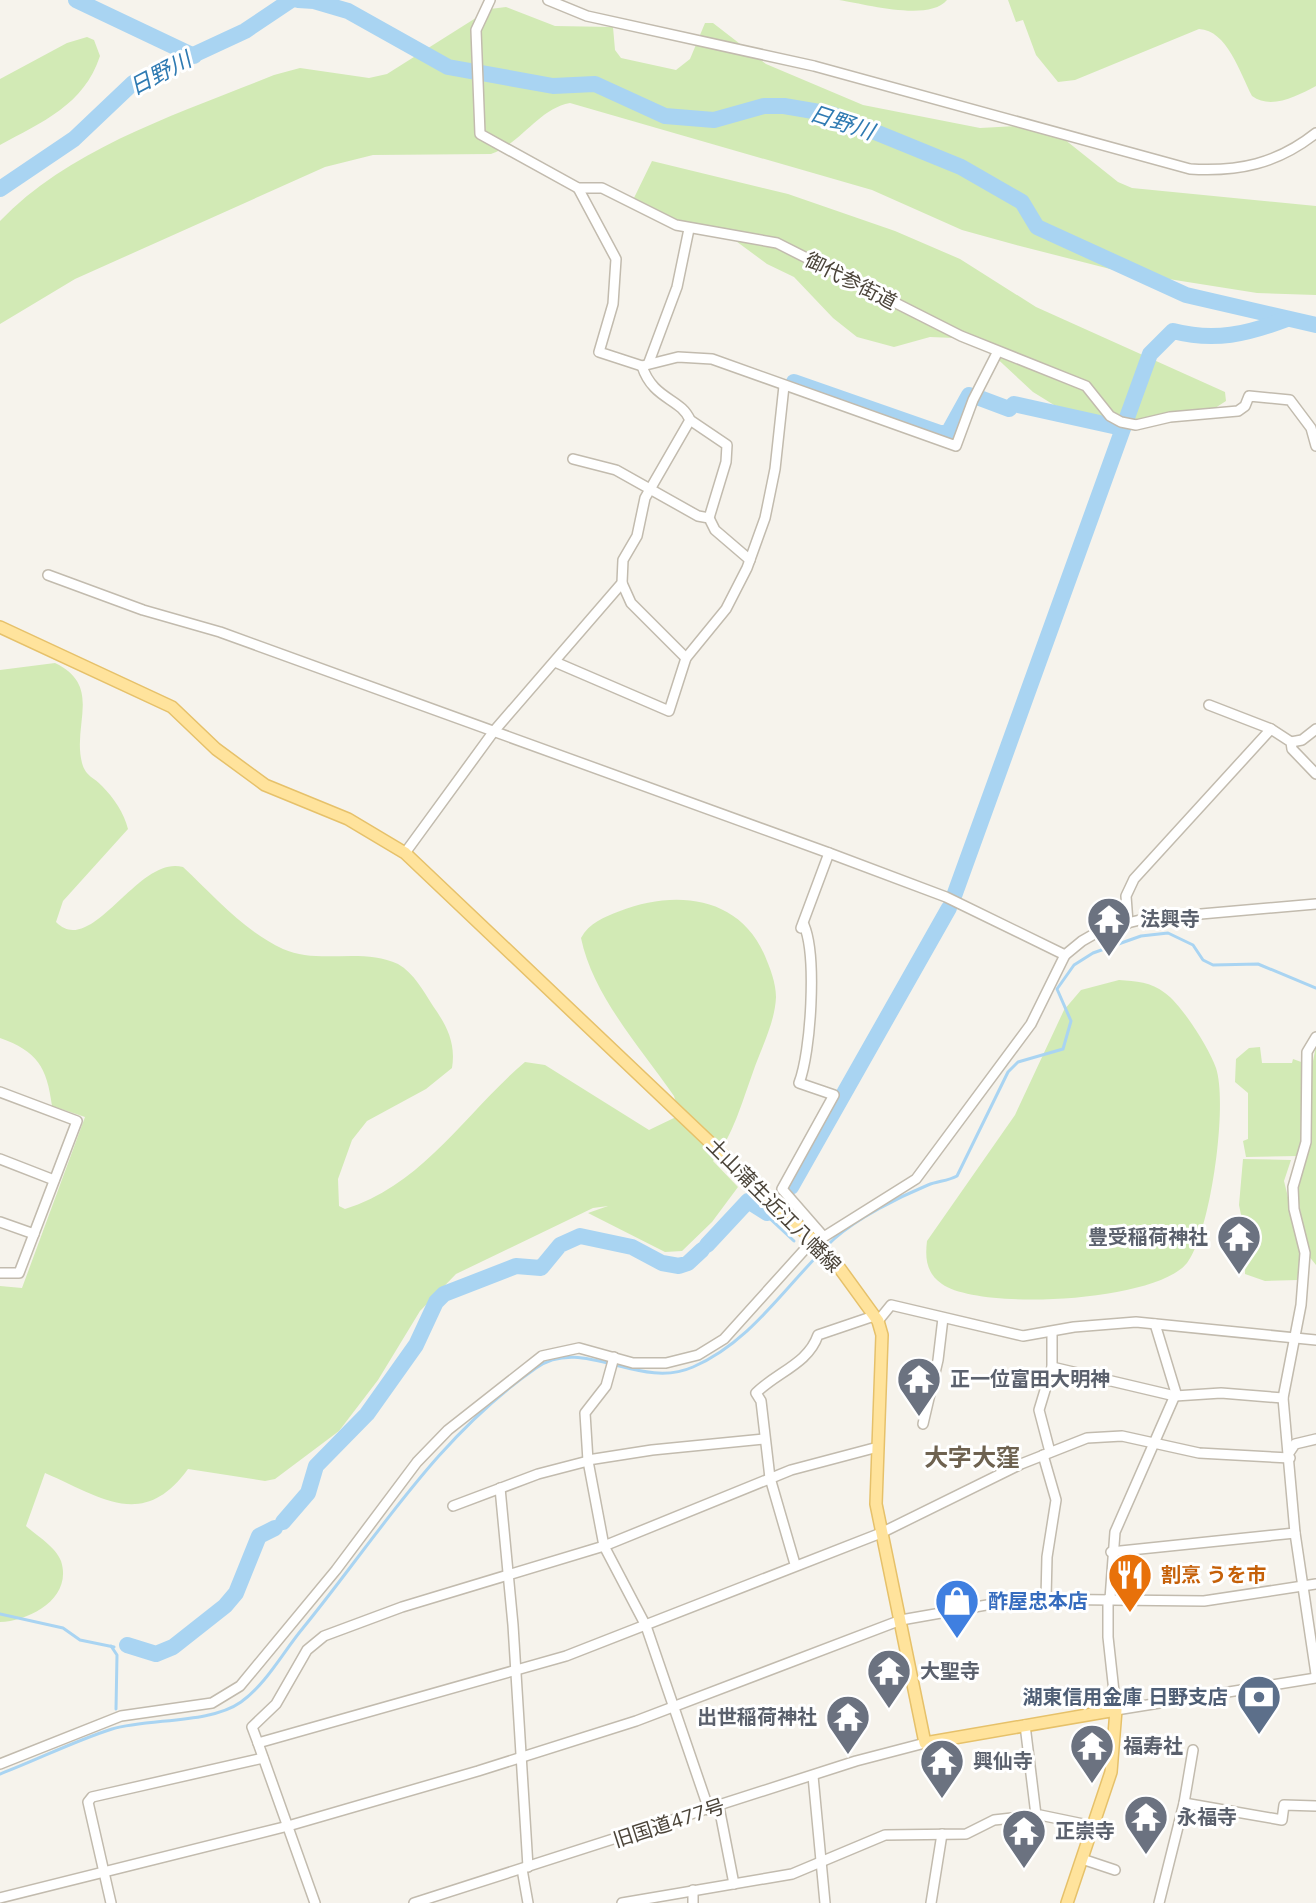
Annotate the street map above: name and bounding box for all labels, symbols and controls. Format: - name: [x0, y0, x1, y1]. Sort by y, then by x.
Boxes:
- water label: 日野川: [124, 44, 198, 103]
- water label: 日野川: [806, 98, 880, 148]
- street label: 御代参街道: [800, 247, 901, 316]
- temple icon: 法興寺: [1085, 895, 1133, 958]
- place label: 法興寺: [1140, 906, 1200, 933]
- street label: 土山蒲生近江八幡線: [700, 1132, 847, 1279]
- temple icon: 豊受稲荷神社: [1215, 1213, 1263, 1276]
- place label: 豊受稲荷神社: [1088, 1224, 1208, 1251]
- temple icon: 正一位富田大明神: [895, 1355, 943, 1418]
- place label: 正一位富田大明神: [950, 1366, 1110, 1393]
- district label: 大字大窪: [924, 1442, 1020, 1474]
- restaurant icon: 割烹 うを市: [1106, 1551, 1154, 1614]
- place label: 割烹 うを市: [1161, 1562, 1266, 1589]
- shop icon: 酢屋忠本店: [933, 1577, 981, 1640]
- place label: 酢屋忠本店: [988, 1588, 1088, 1615]
- temple icon: 大聖寺: [865, 1647, 913, 1710]
- place label: 大聖寺: [920, 1658, 980, 1685]
- bank icon: 湖東信用金庫 日野支店: [1235, 1673, 1283, 1736]
- place label: 湖東信用金庫 日野支店: [1023, 1684, 1228, 1711]
- temple icon: 出世稲荷神社: [824, 1693, 872, 1756]
- place label: 出世稲荷神社: [697, 1704, 817, 1731]
- temple icon: 福寿社: [1068, 1722, 1116, 1785]
- place label: 福寿社: [1123, 1733, 1183, 1760]
- temple icon: 興仙寺: [918, 1737, 966, 1800]
- place label: 興仙寺: [973, 1748, 1033, 1775]
- street label: 旧国道477号: [610, 1793, 728, 1854]
- temple icon: 永福寺: [1122, 1793, 1170, 1856]
- place label: 永福寺: [1177, 1804, 1237, 1831]
- temple icon: 正崇寺: [1000, 1807, 1048, 1870]
- place label: 正崇寺: [1055, 1818, 1115, 1845]

